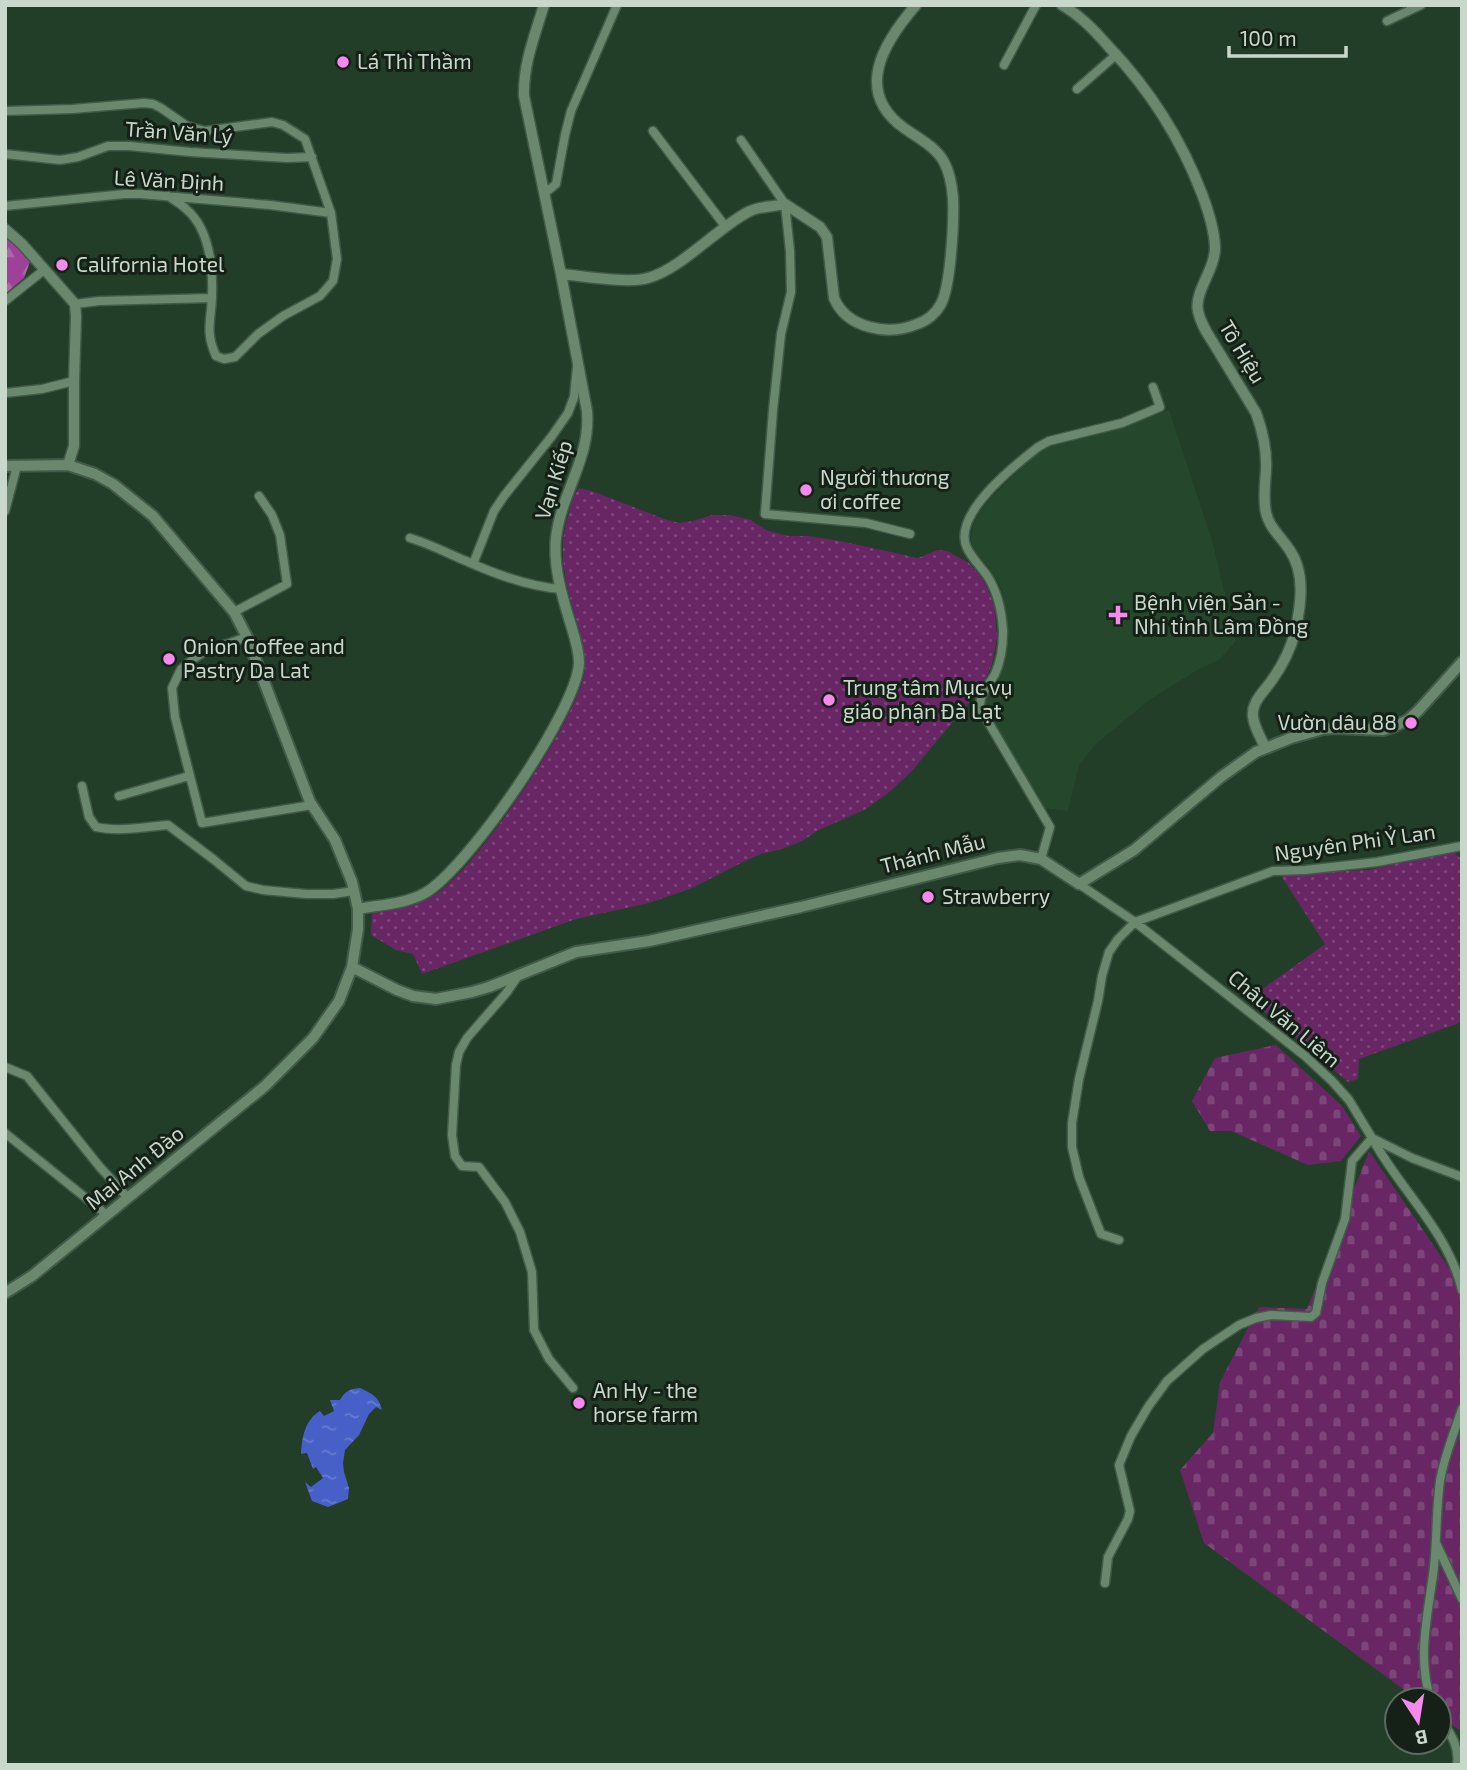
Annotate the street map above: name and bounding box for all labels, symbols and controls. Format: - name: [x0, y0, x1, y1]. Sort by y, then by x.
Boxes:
- scale bar: [1229, 14, 1346, 58]
- text: 100 m: [1240, 25, 1297, 50]
- place label: Lá Thì Thầm: [357, 48, 472, 73]
- marker: Lá Thì Thầm: [335, 54, 351, 70]
- street label: Trần Văn Lý: [125, 115, 234, 148]
- street label: Lê Văn Định: [113, 164, 225, 195]
- place label: California Hotel: [76, 251, 225, 276]
- marker: California Hotel: [54, 257, 70, 273]
- street label: Tô Hiệu: [1215, 315, 1272, 387]
- street label: Vạn Kiếp: [529, 437, 576, 522]
- place label: Người thương ơi coffee: [820, 464, 950, 513]
- marker: Người thương ơi coffee: [798, 482, 814, 498]
- place label: Bệnh viện Sản - Nhi tỉnh Lâm Đồng: [1134, 589, 1308, 638]
- marker: Bệnh viện Sản - Nhi tỉnh Lâm Đồng: [1108, 605, 1128, 625]
- place label: Onion Coffee and Pastry Da Lat: [183, 633, 345, 682]
- marker: Onion Coffee and Pastry Da Lat: [161, 651, 177, 667]
- place label: Trung tâm Mục vụ giáo phận Đà Lạt: [843, 674, 1012, 723]
- marker: Trung tâm Mục vụ giáo phận Đà Lạt: [821, 692, 837, 708]
- place label: Vườn dâu 88: [1277, 709, 1397, 734]
- marker: Vườn dâu 88: [1403, 715, 1419, 731]
- street label: Nguyên Phi Ỷ Lan: [1273, 818, 1437, 865]
- street label: Thánh Mẫu: [878, 827, 988, 878]
- place label: Strawberry: [942, 883, 1050, 908]
- marker: Strawberry: [920, 889, 936, 905]
- street label: Châu Văn Liêm: [1224, 964, 1346, 1072]
- street label: Mai Anh Đào: [80, 1120, 188, 1214]
- place label: An Hy - the horse farm: [593, 1377, 698, 1426]
- marker: An Hy - the horse farm: [571, 1395, 587, 1411]
- north arrow: [1383, 1686, 1453, 1756]
- text: B: [1413, 1726, 1430, 1751]

